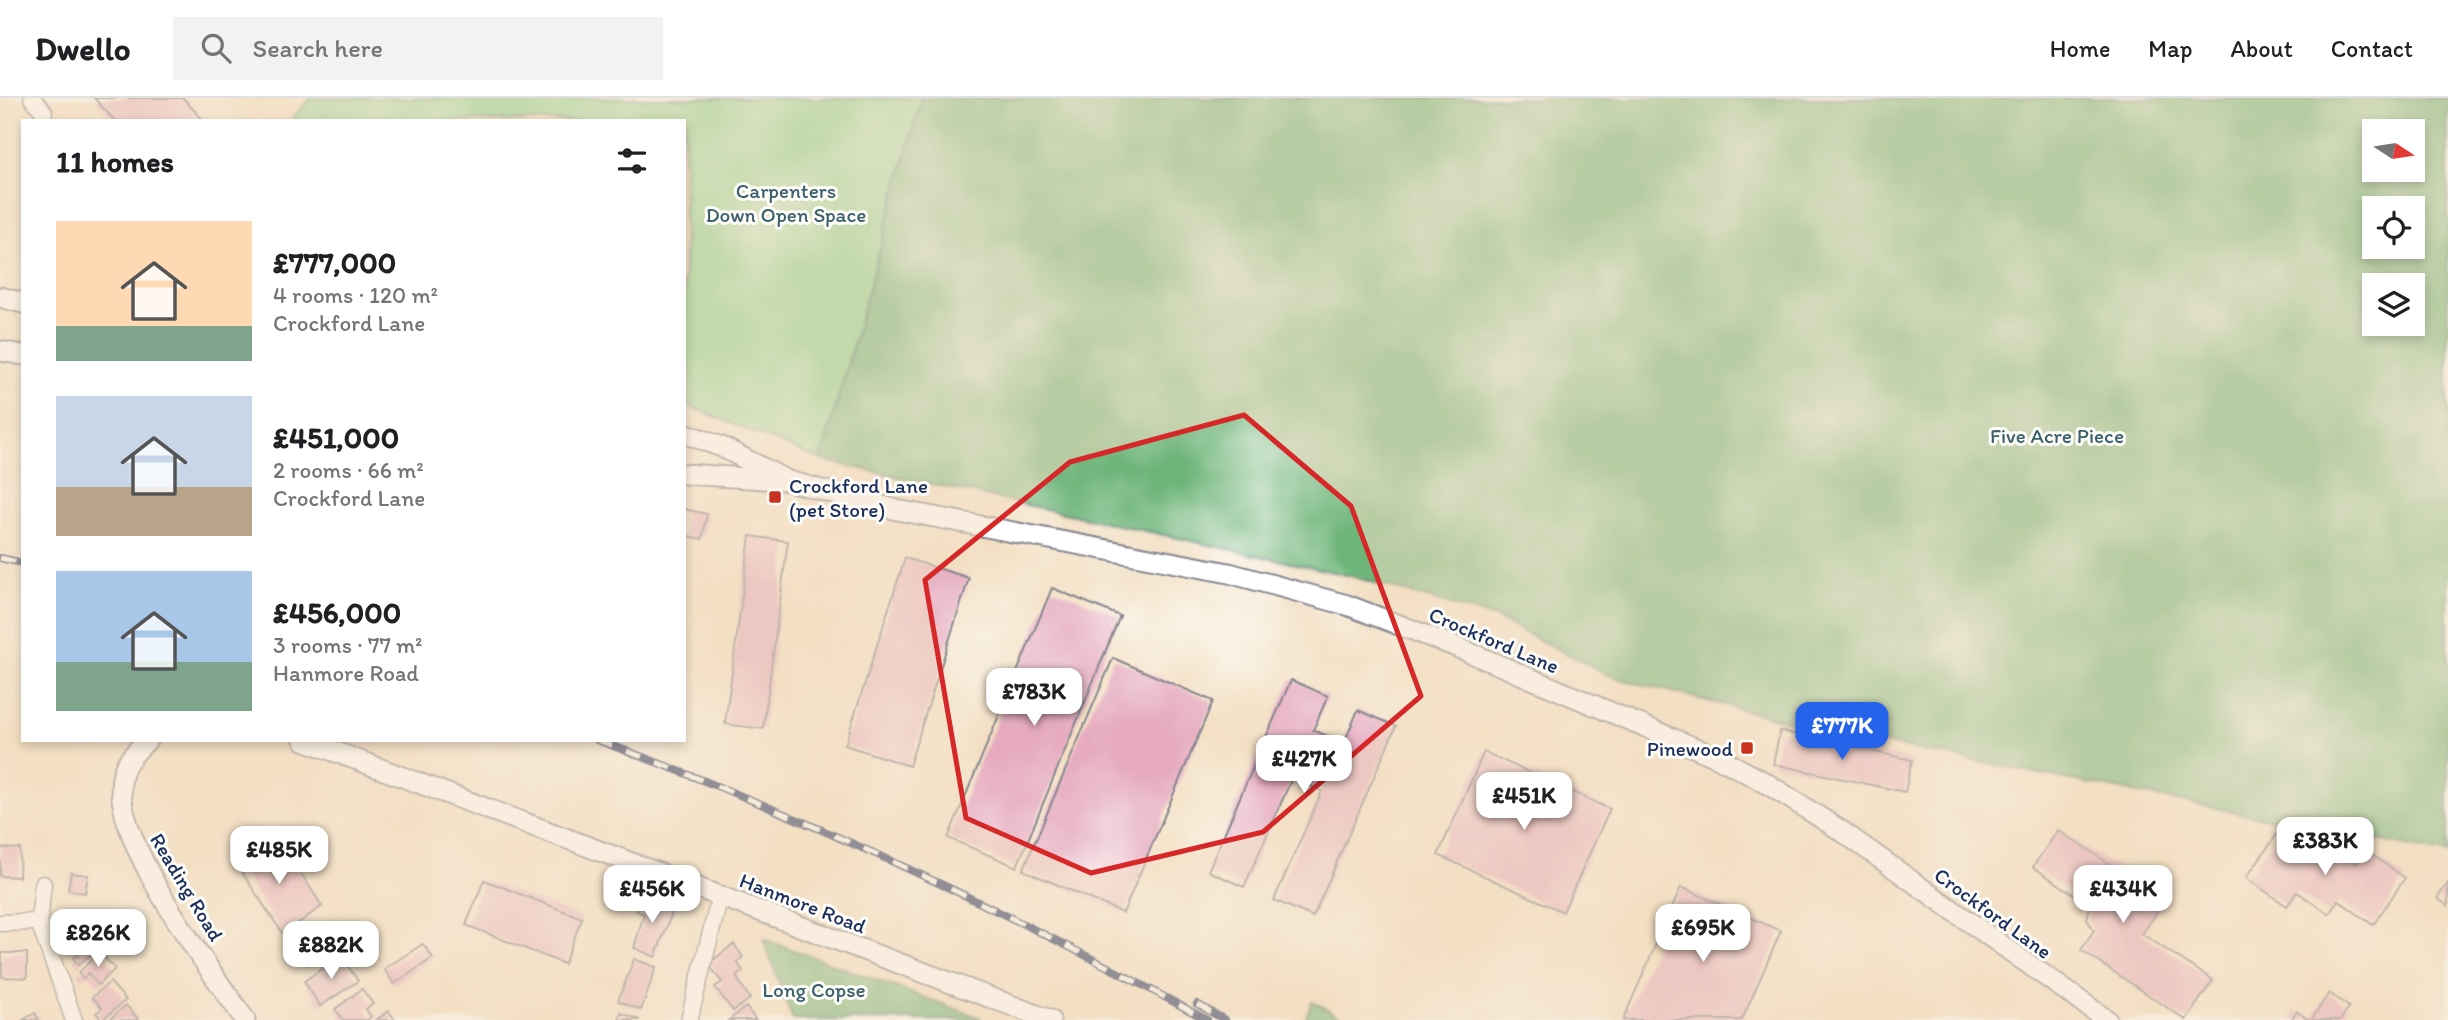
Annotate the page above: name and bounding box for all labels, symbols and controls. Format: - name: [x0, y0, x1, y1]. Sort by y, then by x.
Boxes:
- search box: [173, 17, 663, 80]
- text: Dwello: [35, 29, 131, 68]
- icon: search: [197, 29, 235, 67]
- text: Search here: [253, 32, 383, 64]
- text: Home: [2050, 34, 2110, 63]
- text: Map: [2148, 34, 2192, 63]
- text: About: [2230, 34, 2293, 63]
- text: Contact: [2331, 34, 2413, 63]
- north arrow: [2362, 119, 2426, 182]
- map controls: [2362, 119, 2425, 336]
- icon: filters: [613, 142, 651, 180]
- text: 11 homes: [56, 143, 174, 180]
- park label: Carpenters Down Open Space: [706, 178, 866, 227]
- button: locate: [2362, 196, 2425, 259]
- text: £777,000: [273, 244, 396, 281]
- icon: home: [112, 249, 196, 333]
- button: layers: [2362, 273, 2425, 336]
- text: 4 rooms · 120 m²: [273, 281, 438, 309]
- text: Crockford Lane: [273, 309, 425, 337]
- text: £451,000: [273, 419, 399, 456]
- park label: Five Acre Piece: [1990, 423, 2124, 448]
- icon: home: [112, 424, 196, 508]
- text: 2 rooms · 66 m²: [273, 456, 424, 484]
- place label: Crockford Lane (pet Store): [789, 473, 928, 522]
- text: Crockford Lane: [273, 484, 425, 512]
- marker: Crockford Lane (pet Store): [767, 489, 783, 505]
- text: £456,000: [273, 594, 401, 631]
- icon: home: [112, 599, 196, 683]
- street label: Crockford Lane: [1425, 601, 1563, 679]
- text: 3 rooms · 77 m²: [273, 631, 423, 659]
- text: Hanmore Road: [273, 659, 419, 687]
- pin: £783K: [985, 668, 1083, 728]
- text: £783K: [1002, 677, 1066, 705]
- pin: £777K: [1793, 702, 1891, 762]
- text: £777K: [1811, 711, 1873, 739]
- pin: £427K: [1255, 736, 1353, 795]
- place label: Pinewood: [1647, 736, 1734, 761]
- marker: Pinewood: [1739, 740, 1755, 756]
- text: £427K: [1272, 744, 1336, 772]
- pin: £451K: [1475, 772, 1573, 832]
- text: £451K: [1492, 781, 1556, 809]
- pin: £383K: [2276, 818, 2374, 877]
- pin: £485K: [230, 826, 328, 886]
- text: £383K: [2293, 826, 2357, 854]
- street label: Reading Road: [145, 828, 229, 946]
- text: £485K: [246, 835, 312, 863]
- street label: Crockford Lane: [1929, 862, 2057, 964]
- pin: £456K: [603, 866, 701, 925]
- pin: £434K: [2074, 866, 2172, 925]
- street label: Hanmore Road: [736, 867, 870, 939]
- text: £456K: [619, 874, 685, 902]
- text: £434K: [2089, 874, 2157, 902]
- pin: £695K: [1654, 904, 1752, 964]
- pin: £826K: [49, 910, 147, 969]
- text: £695K: [1671, 913, 1735, 941]
- text: £826K: [66, 918, 130, 946]
- pin: £882K: [282, 922, 380, 981]
- text: £882K: [299, 930, 363, 958]
- park label: Long Copse: [762, 977, 866, 1002]

